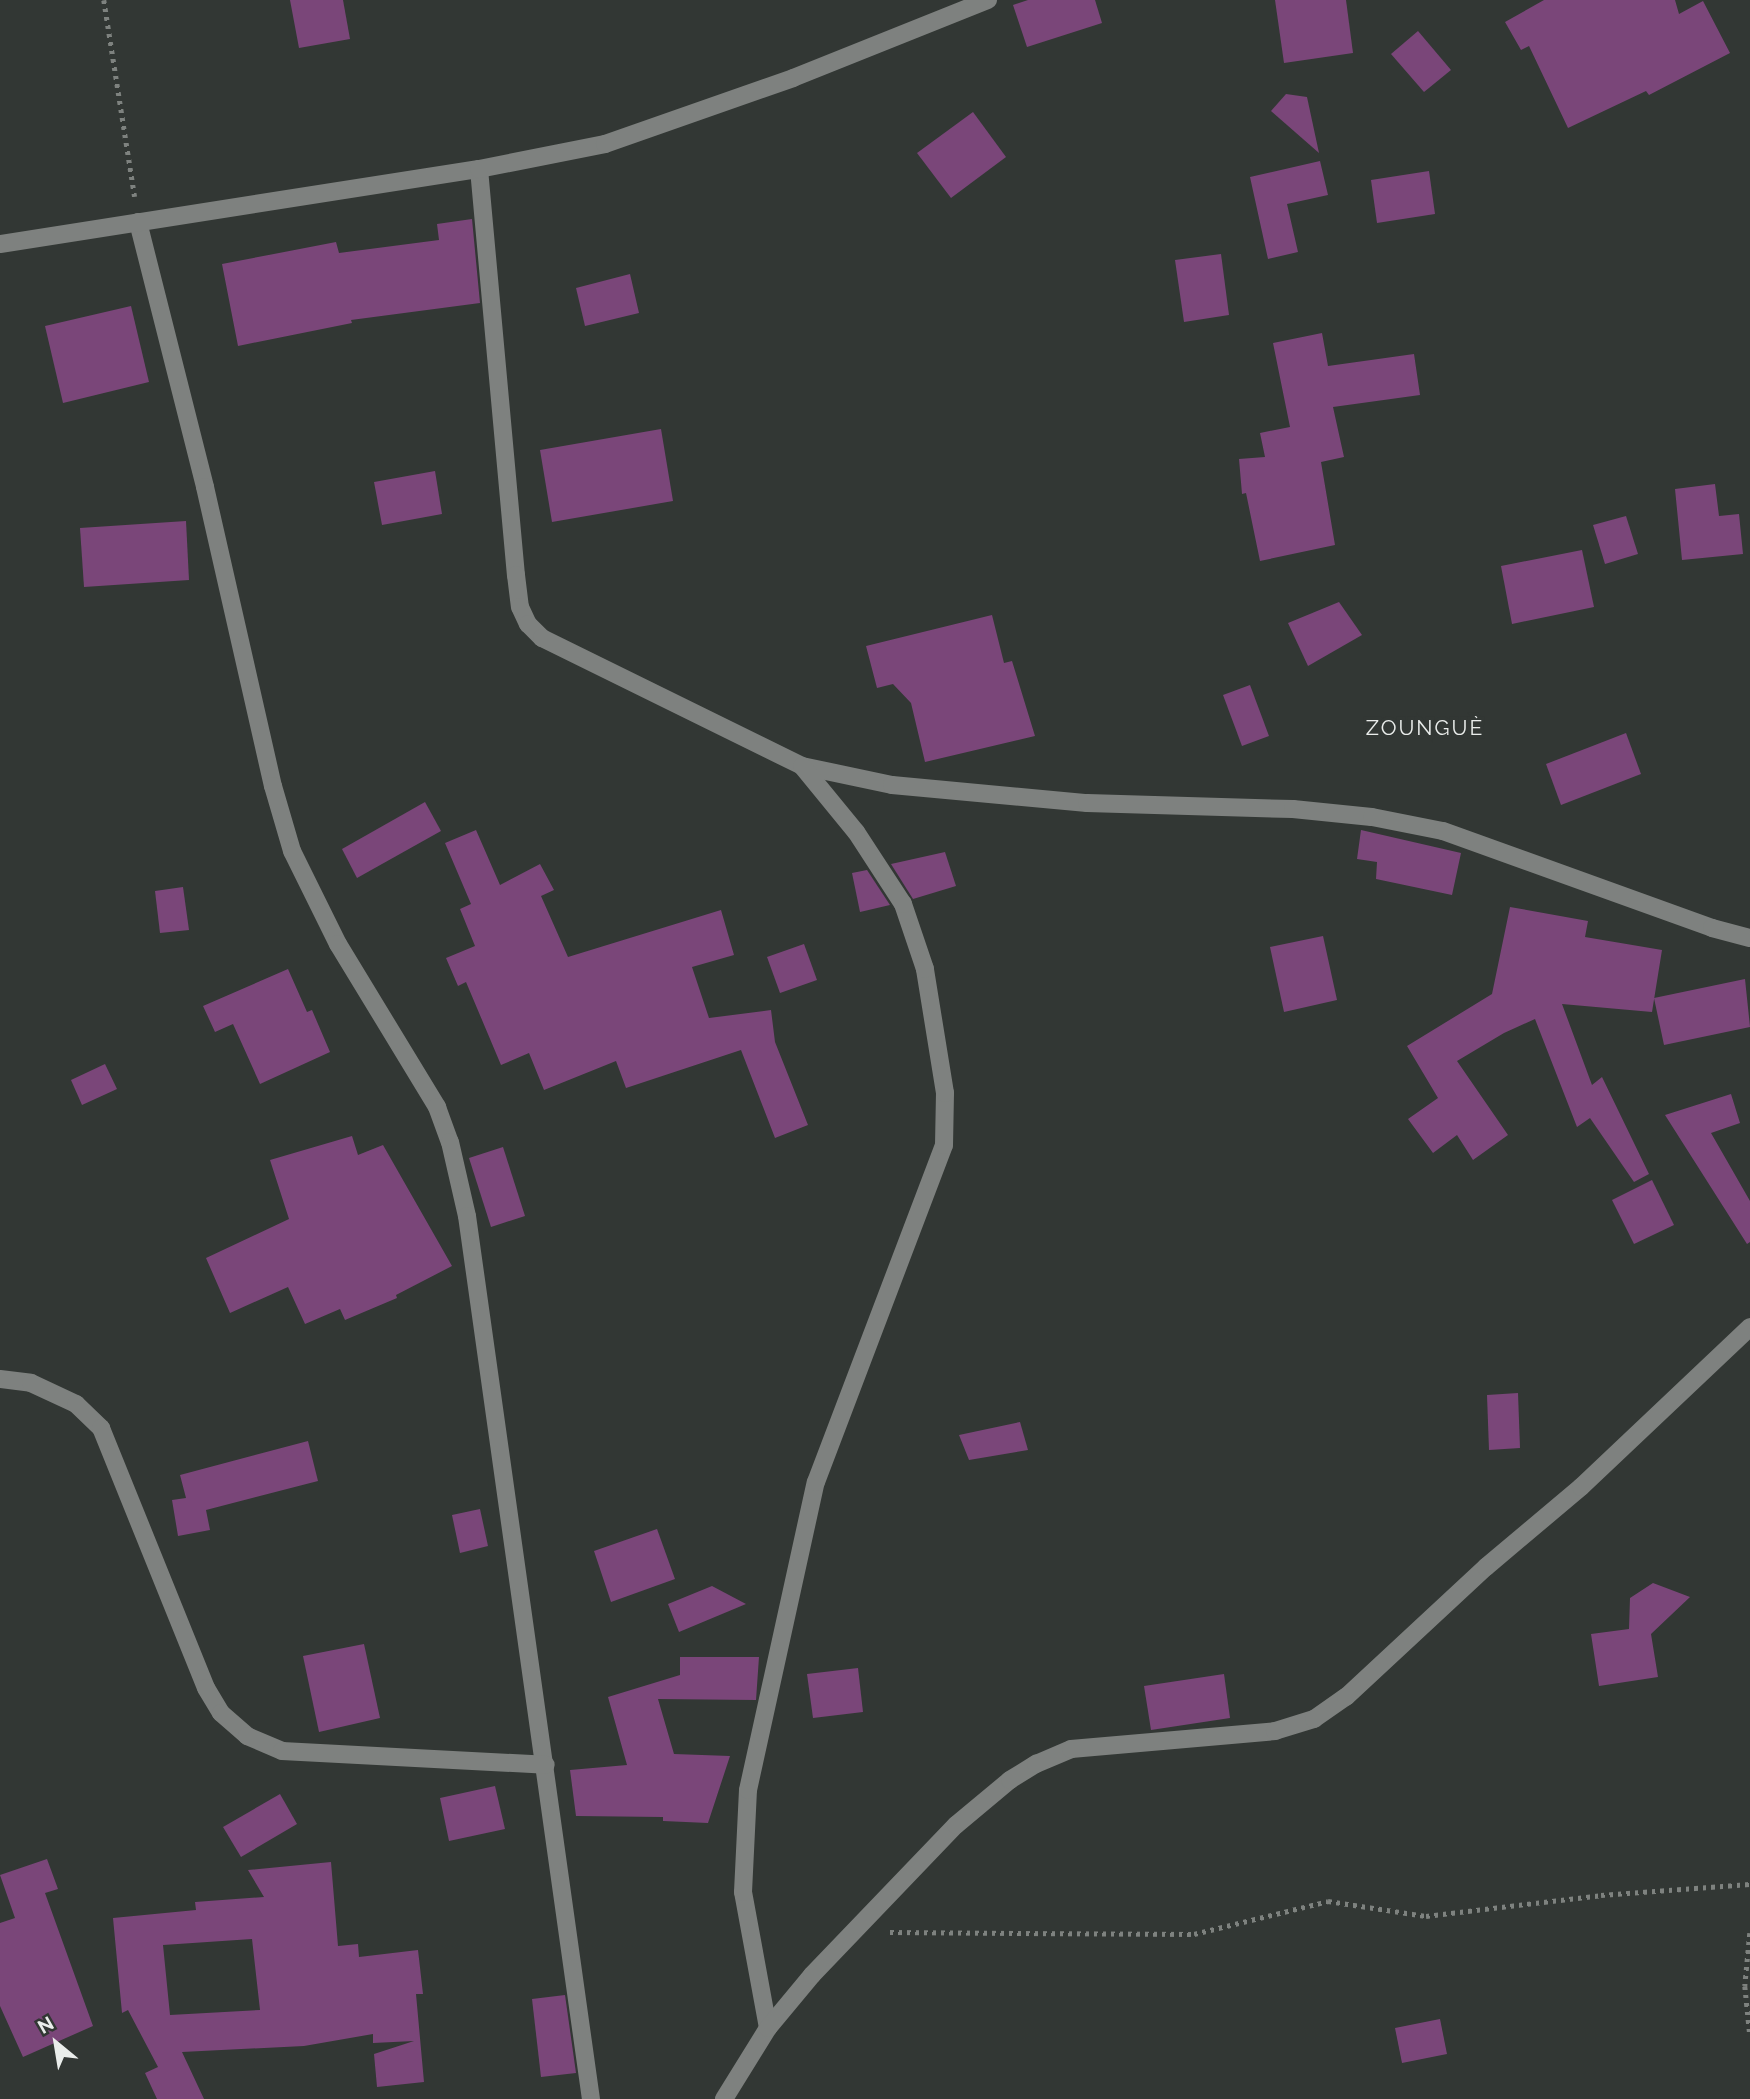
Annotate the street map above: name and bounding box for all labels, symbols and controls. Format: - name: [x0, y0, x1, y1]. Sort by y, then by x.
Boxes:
- district label: ZOUNGUÈ: [1367, 715, 1483, 741]
- north arrow: [21, 2008, 91, 2078]
- text: N: [34, 2012, 57, 2038]

